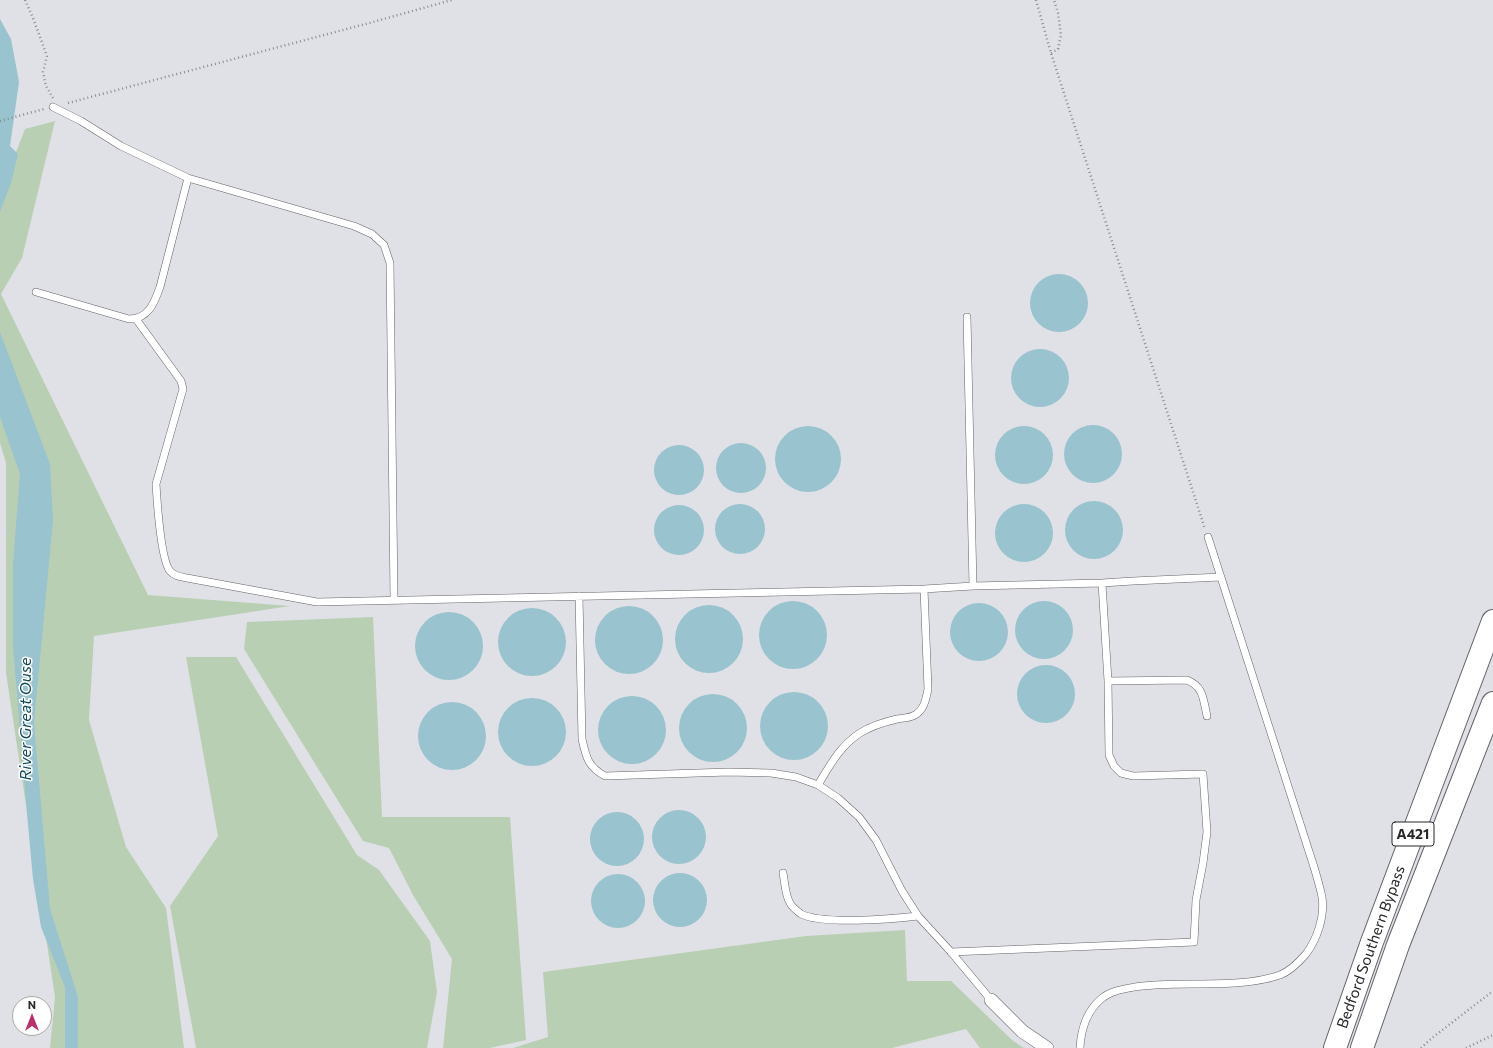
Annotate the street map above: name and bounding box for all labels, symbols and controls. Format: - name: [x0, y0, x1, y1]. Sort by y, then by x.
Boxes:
- water label: River Great Ouse: [16, 658, 36, 780]
- road number: A421: [1392, 822, 1434, 846]
- street label: Bedford Southern Bypass: [1333, 863, 1409, 1031]
- north arrow: [12, 996, 52, 1036]
- text: N: [28, 998, 36, 1011]

